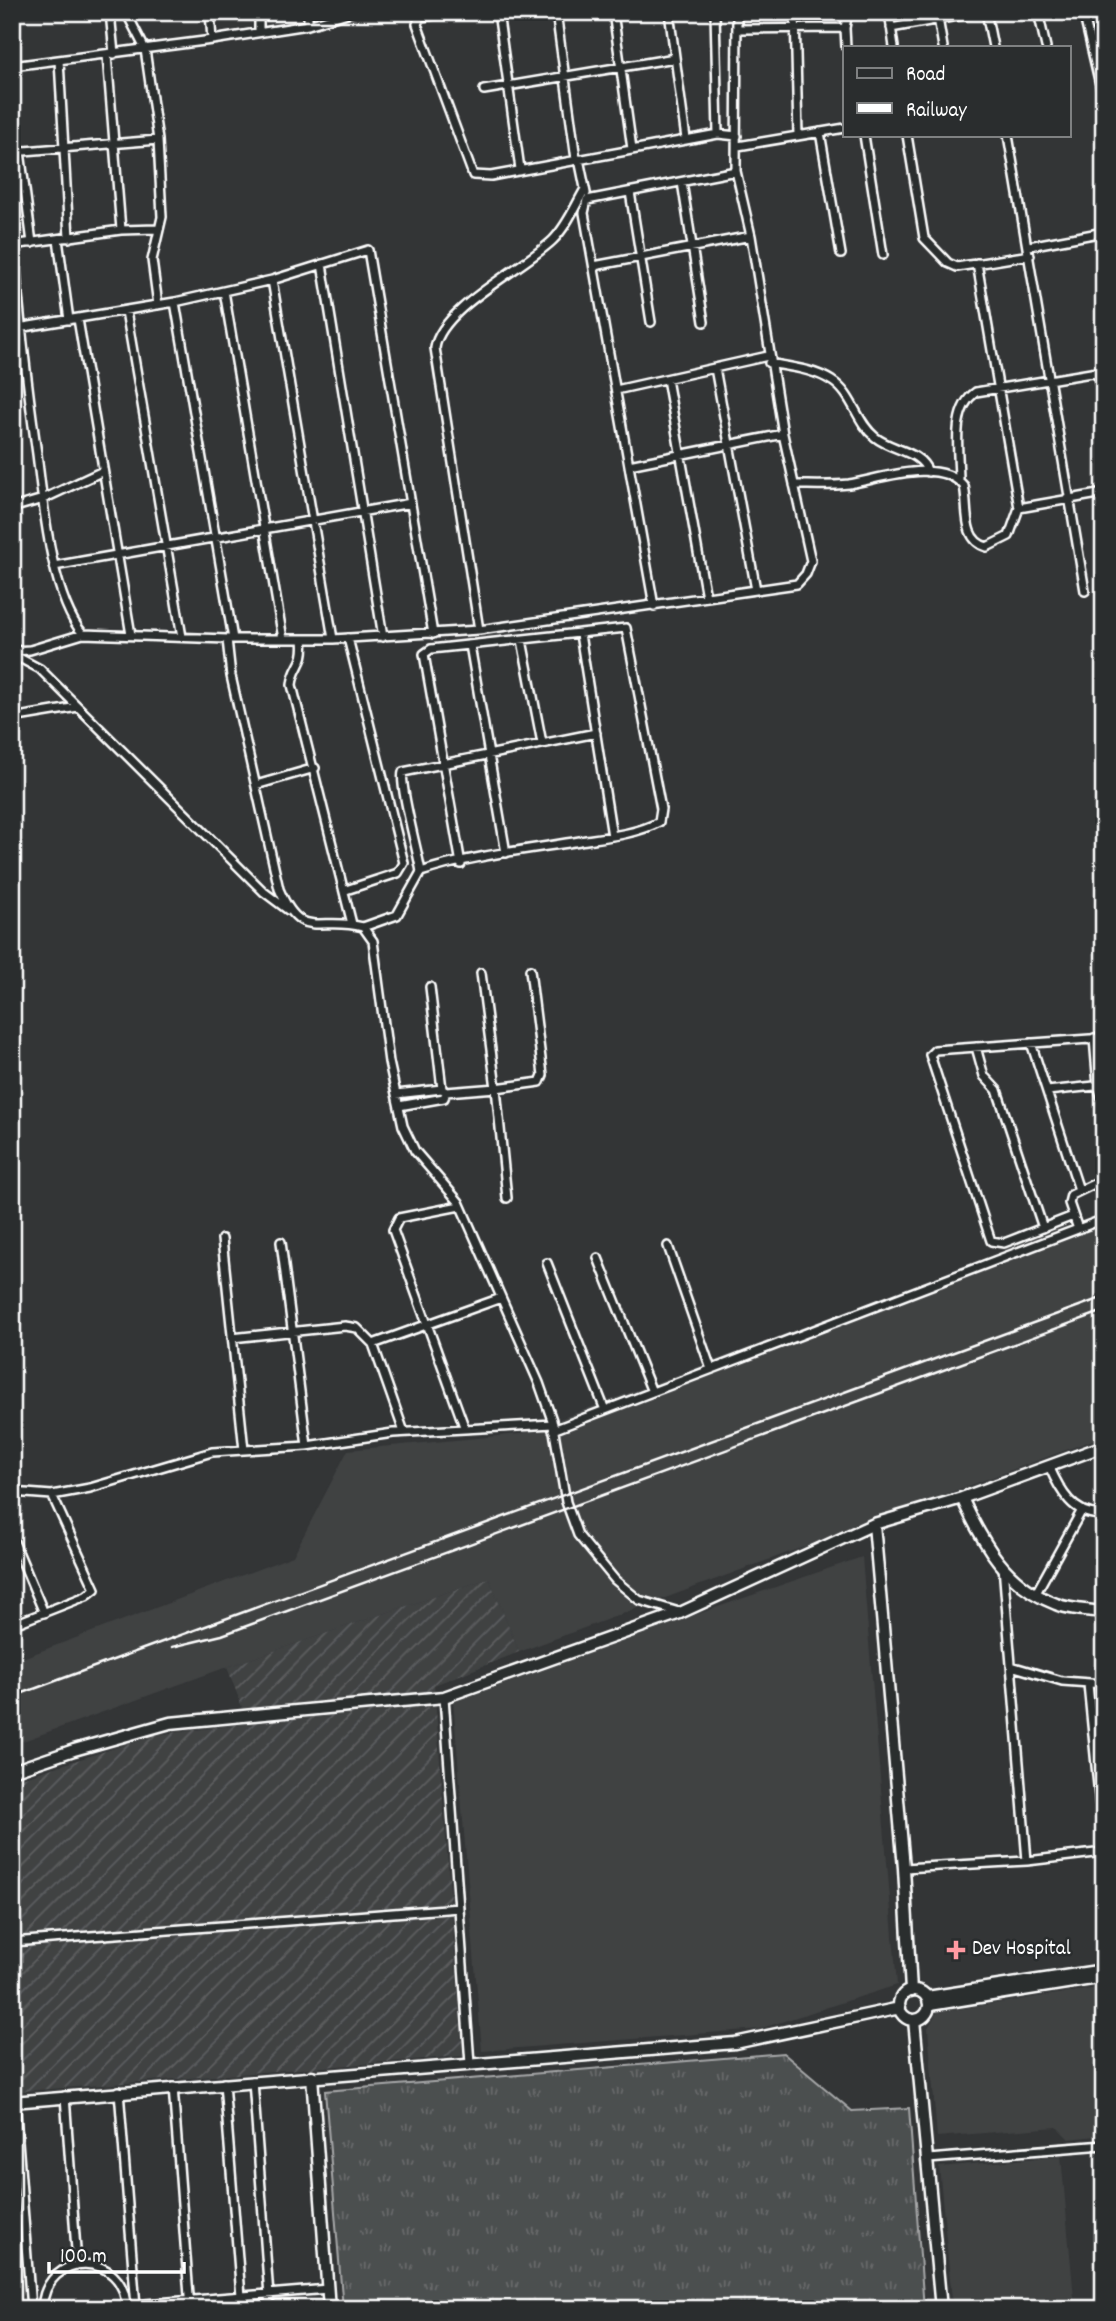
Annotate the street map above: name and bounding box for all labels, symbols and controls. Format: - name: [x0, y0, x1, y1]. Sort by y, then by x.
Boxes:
- legend: [843, 46, 1070, 136]
- text: Road: [906, 61, 945, 91]
- text: Railway: [906, 97, 967, 127]
- place label: Dev Hospital: [972, 1935, 1071, 1965]
- marker: Dev Hospital: [946, 1940, 966, 1960]
- scale bar: [49, 2230, 184, 2274]
- text: 100 m: [60, 2243, 107, 2273]

